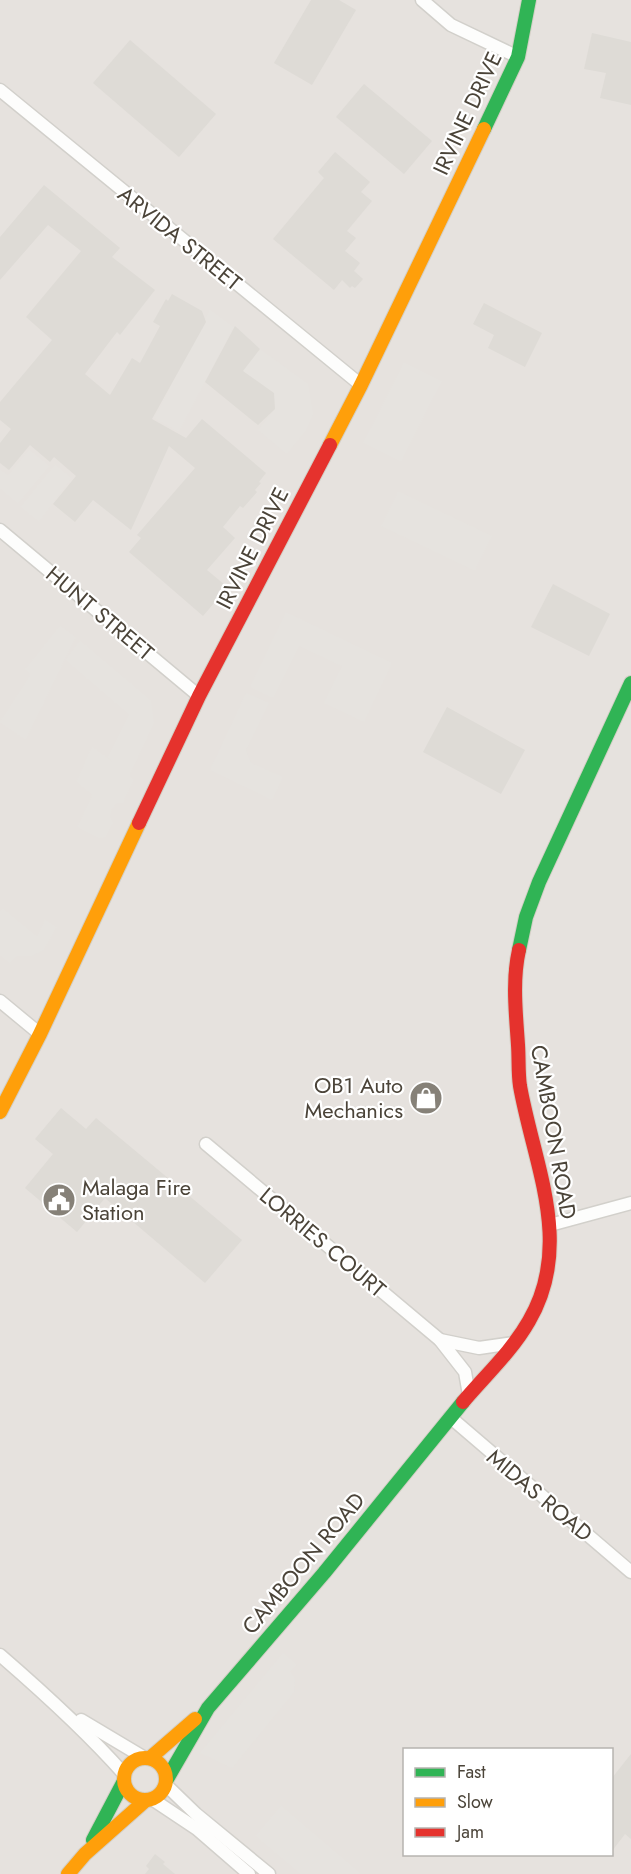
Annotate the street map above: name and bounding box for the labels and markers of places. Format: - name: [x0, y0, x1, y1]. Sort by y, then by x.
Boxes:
- place label: OB1 Auto Mechanics: [305, 1069, 403, 1126]
- shop icon: OB1 Auto Mechanics: [408, 1080, 444, 1116]
- place label: Malaga Fire Station: [82, 1171, 191, 1228]
- public building icon: Malaga Fire Station: [41, 1182, 77, 1218]

